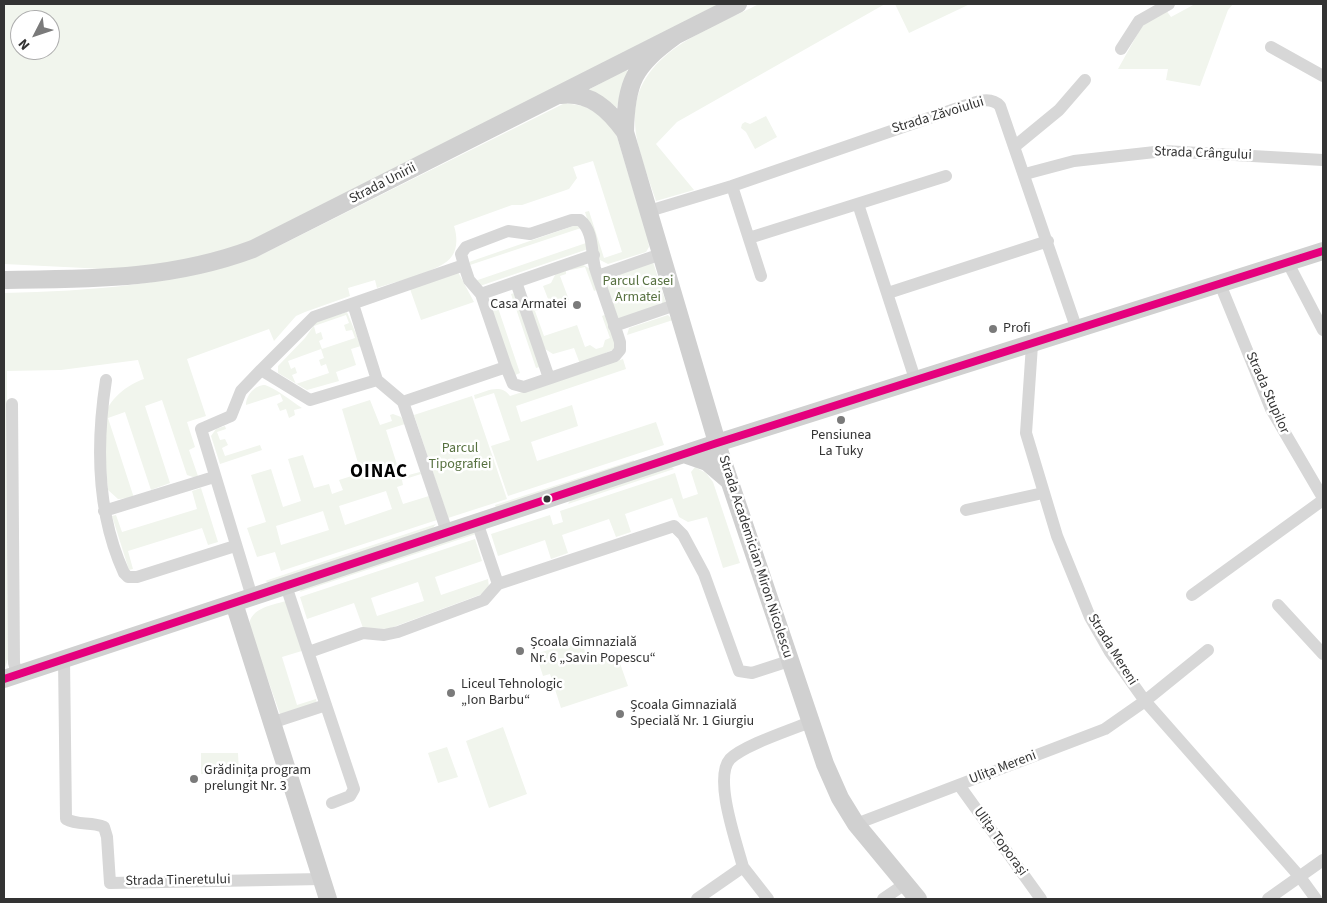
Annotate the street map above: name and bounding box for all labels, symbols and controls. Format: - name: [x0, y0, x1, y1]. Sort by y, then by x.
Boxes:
- north arrow: [10, 10, 60, 60]
- text: N: [14, 34, 35, 54]
- street label: Strada Zăvoiului: [890, 94, 986, 138]
- street label: Strada Crângului: [1154, 144, 1252, 164]
- street label: Strada Unirii: [347, 160, 419, 208]
- park label: Parcul Casei Armatei: [603, 274, 673, 306]
- place label: Casa Armatei: [490, 297, 567, 313]
- marker: Casa Armatei: [571, 299, 583, 311]
- place label: Profi: [1003, 321, 1031, 337]
- marker: Profi: [987, 323, 999, 335]
- street label: Strada Stupilor: [1241, 349, 1293, 437]
- marker: Pensiunea La Tuky: [835, 414, 847, 426]
- place label: Pensiunea La Tuky: [811, 428, 871, 461]
- park label: Parcul Tipografiei: [429, 441, 491, 474]
- street label: Strada Academician Miron Nicolescu: [714, 454, 796, 660]
- district label: OINAC: [349, 462, 409, 484]
- unlabelled marker: [542, 494, 552, 504]
- street label: Strada Mereni: [1083, 611, 1141, 689]
- place label: Școala Gimnazială Nr. 6 „Savin Popescu“: [530, 635, 656, 668]
- marker: Școala Gimnazială Nr. 6 „Savin Popescu“: [514, 645, 526, 657]
- place label: Liceul Tehnologic „Ion Barbu“: [461, 677, 563, 710]
- marker: Liceul Tehnologic „Ion Barbu“: [445, 687, 457, 699]
- place label: Școala Gimnazială Specială Nr. 1 Giurgiu: [630, 698, 754, 730]
- marker: Școala Gimnazială Specială Nr. 1 Giurgiu: [614, 708, 626, 720]
- street label: Ulița Mereni: [967, 748, 1039, 788]
- place label: Grădinița program prelungit Nr. 3: [204, 763, 311, 796]
- marker: Grădinița program prelungit Nr. 3: [188, 773, 200, 785]
- street label: Ulița Toporași: [969, 804, 1031, 880]
- street label: Strada Tineretului: [125, 872, 231, 890]

